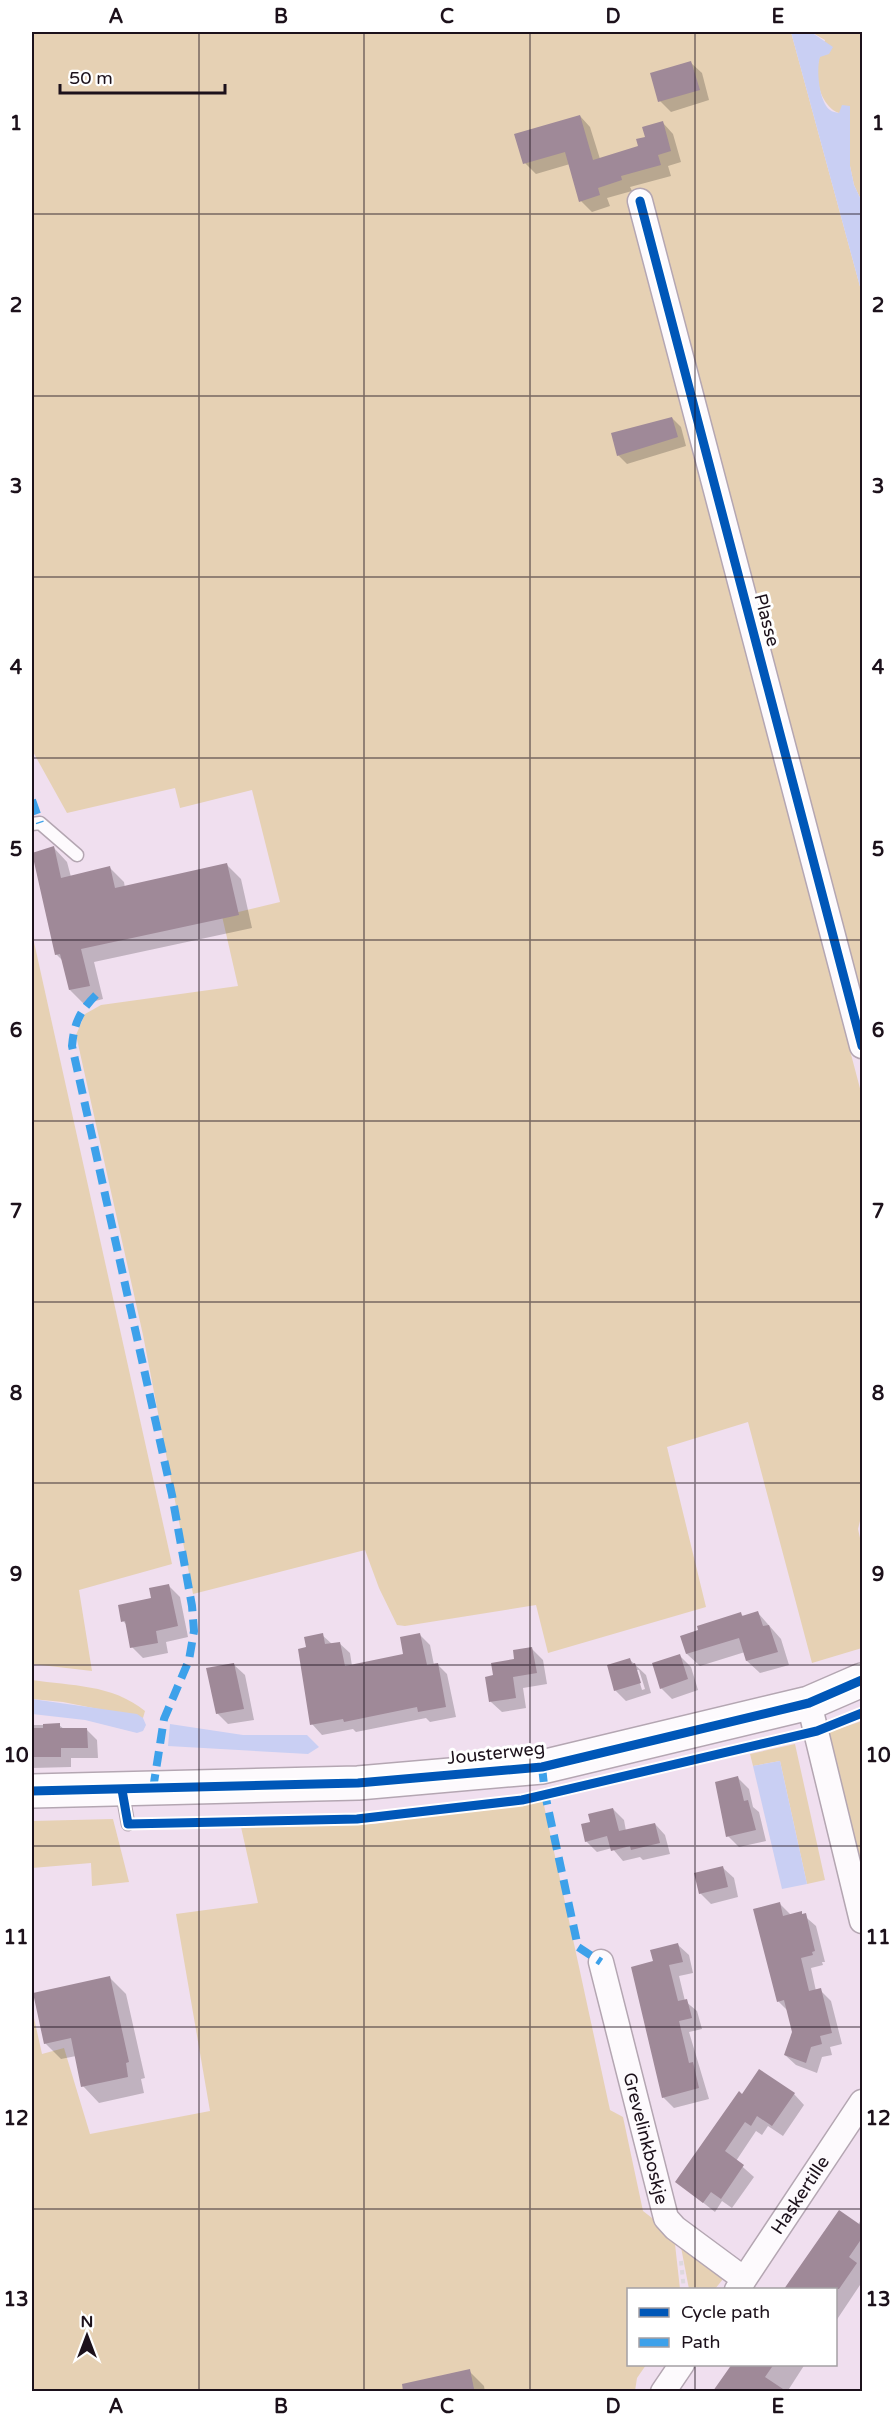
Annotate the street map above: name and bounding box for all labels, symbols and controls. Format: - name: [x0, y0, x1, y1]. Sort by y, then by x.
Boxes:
- text: A: [109, 5, 124, 29]
- text: B: [274, 5, 288, 29]
- text: C: [440, 5, 454, 29]
- text: D: [605, 5, 621, 29]
- text: E: [772, 5, 785, 29]
- scale bar: [60, 57, 225, 95]
- text: 50 m: [69, 67, 113, 89]
- text: 1: [10, 112, 22, 136]
- text: 1: [872, 112, 884, 136]
- text: 2: [10, 294, 22, 318]
- text: 2: [872, 294, 884, 318]
- text: 3: [10, 475, 22, 499]
- text: 3: [872, 475, 884, 499]
- street label: Plasse: [749, 591, 785, 649]
- text: 4: [10, 656, 23, 680]
- text: 4: [872, 656, 885, 680]
- text: 5: [10, 838, 22, 862]
- text: 5: [872, 838, 884, 862]
- text: 6: [10, 1019, 22, 1043]
- text: 6: [872, 1019, 884, 1043]
- text: 7: [10, 1200, 22, 1224]
- text: 7: [872, 1200, 884, 1224]
- text: 8: [10, 1382, 22, 1406]
- text: 8: [872, 1382, 884, 1406]
- text: 9: [10, 1563, 22, 1587]
- text: 9: [872, 1563, 884, 1587]
- street label: Jousterweg: [446, 1737, 546, 1769]
- text: 10: [3, 1744, 29, 1768]
- text: 10: [865, 1744, 891, 1768]
- text: 11: [3, 1926, 29, 1950]
- text: 11: [865, 1926, 891, 1950]
- street label: Grevelinkboskje: [618, 2070, 673, 2207]
- text: 12: [3, 2107, 29, 2131]
- text: 12: [865, 2107, 891, 2131]
- street label: Haskertille: [766, 2152, 834, 2238]
- text: 13: [3, 2288, 29, 2312]
- legend: [627, 2288, 837, 2366]
- text: 13: [865, 2288, 891, 2312]
- text: Cycle path: [681, 2301, 770, 2323]
- north arrow: [57, 2306, 117, 2366]
- text: N: [81, 2312, 93, 2332]
- text: Path: [681, 2331, 720, 2353]
- text: A: [109, 2395, 124, 2419]
- text: B: [274, 2395, 288, 2419]
- text: C: [440, 2395, 454, 2419]
- text: D: [605, 2395, 621, 2419]
- text: E: [772, 2395, 785, 2419]

